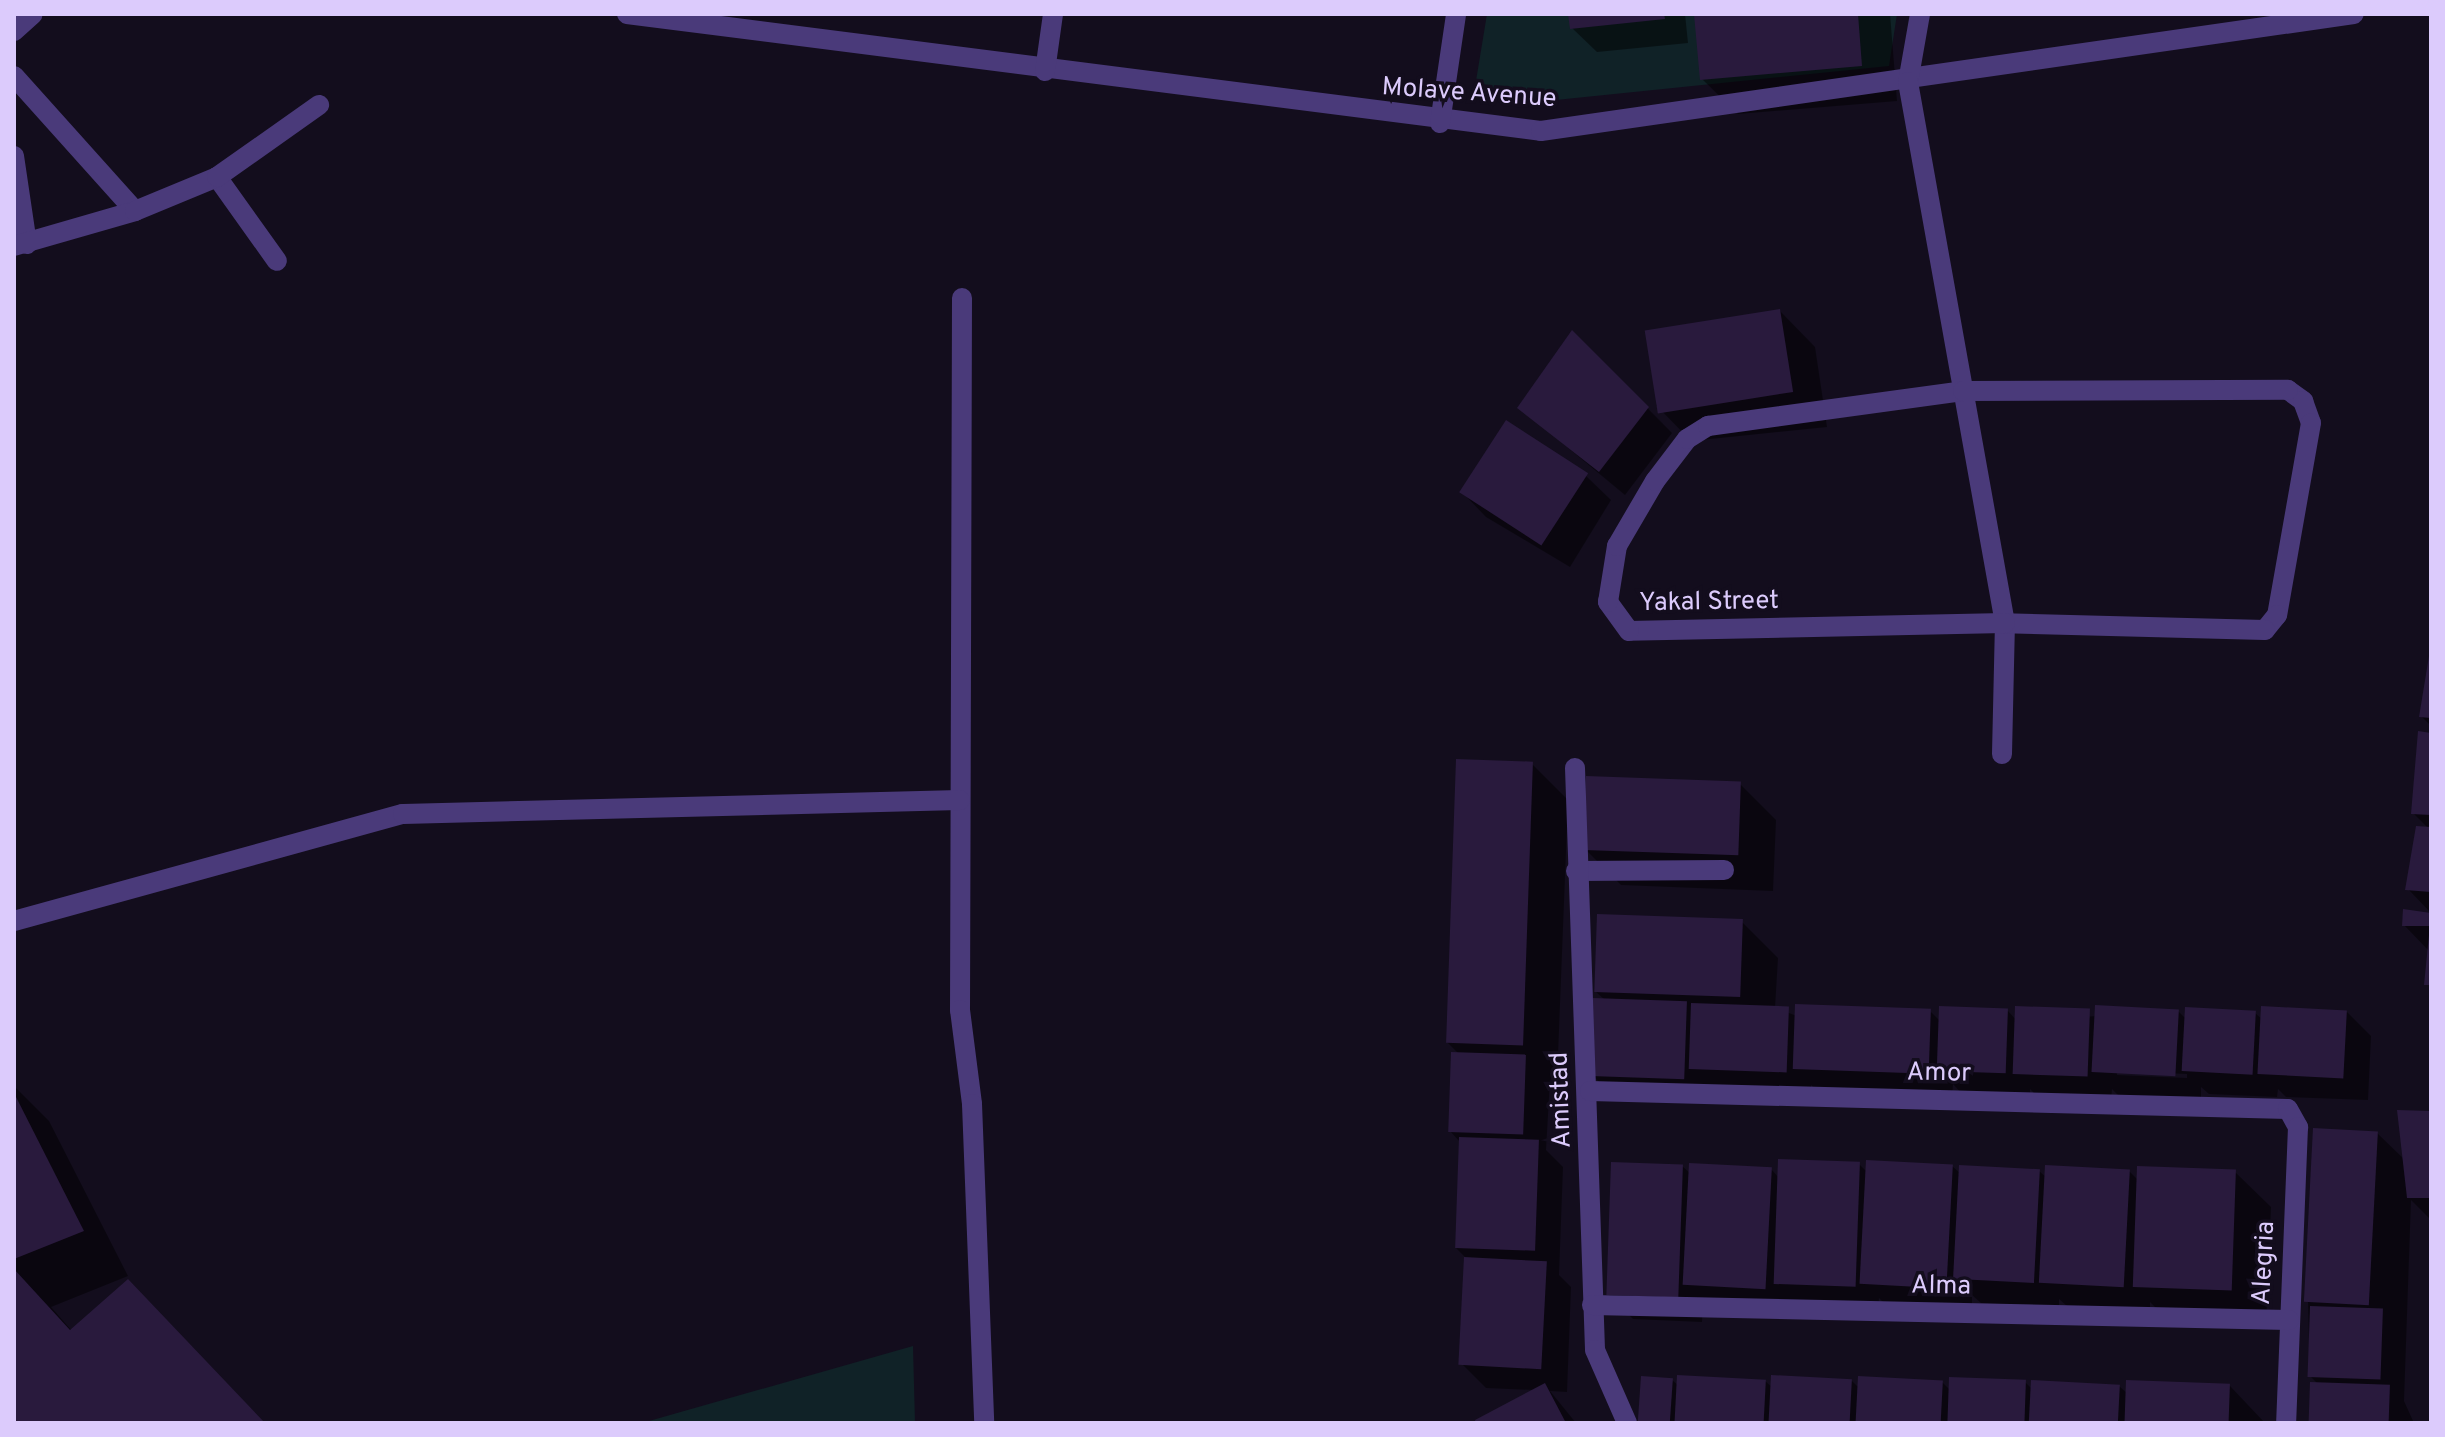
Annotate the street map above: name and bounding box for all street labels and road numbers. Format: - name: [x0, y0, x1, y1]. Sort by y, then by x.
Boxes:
- street label: Molave Avenue: [1380, 72, 1558, 116]
- street label: Yakal Street: [1639, 586, 1779, 620]
- street label: Amistad: [1545, 1051, 1579, 1149]
- street label: Amor: [1906, 1058, 1972, 1090]
- street label: Alegria: [2247, 1220, 2283, 1306]
- street label: Alma: [1911, 1271, 1971, 1303]

